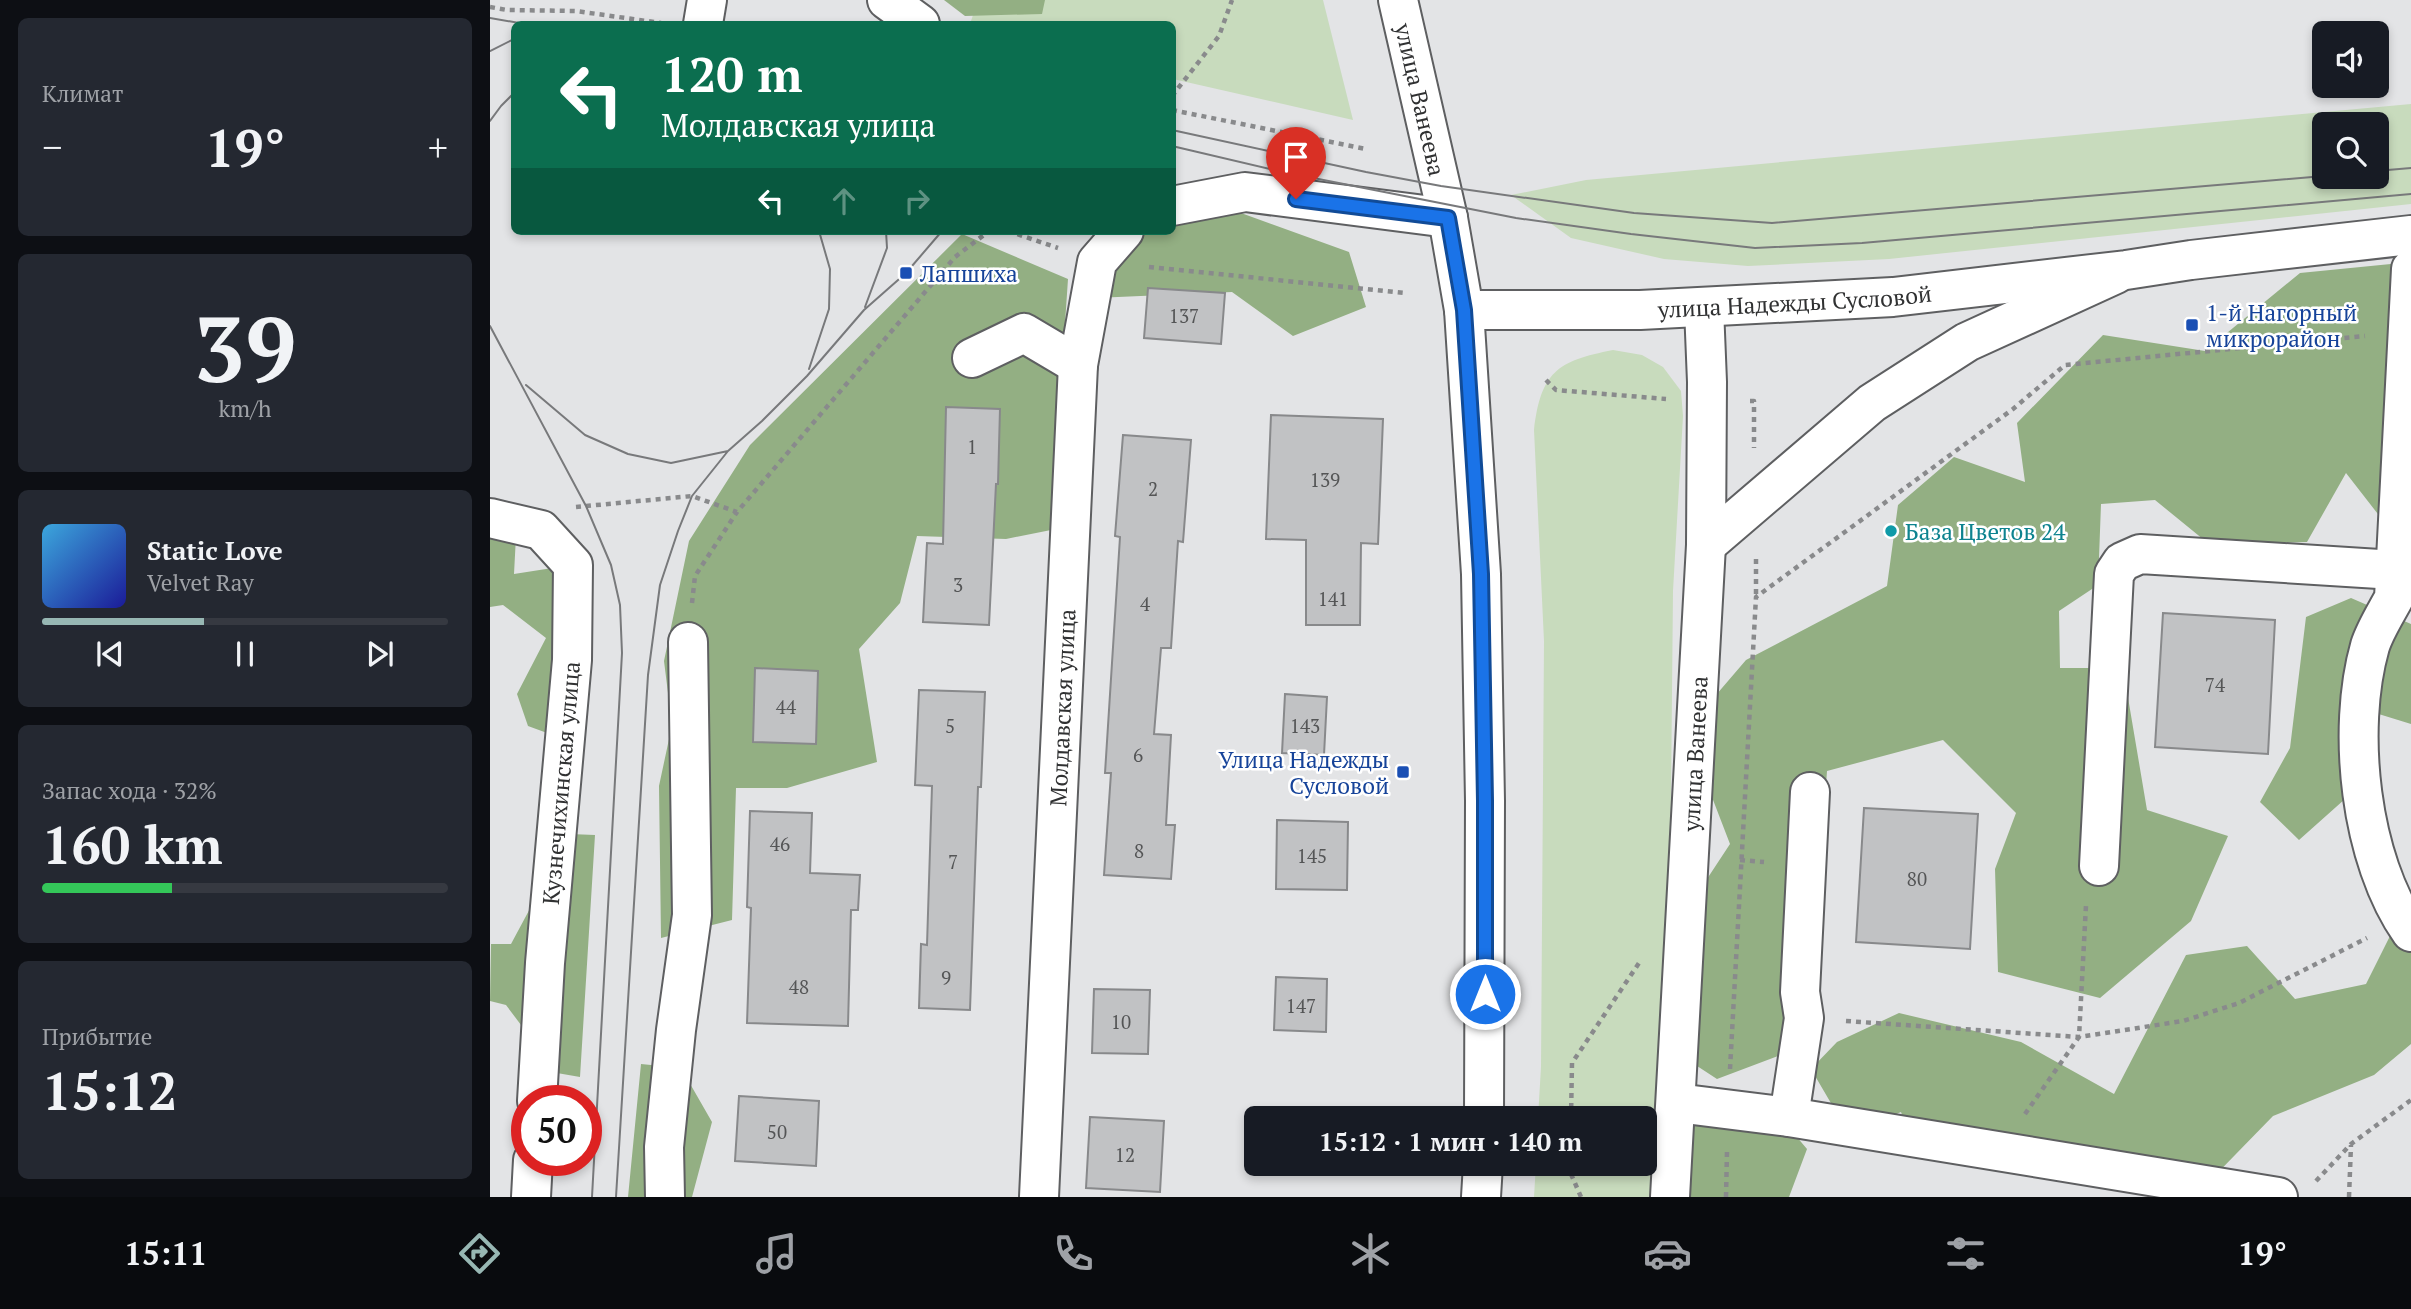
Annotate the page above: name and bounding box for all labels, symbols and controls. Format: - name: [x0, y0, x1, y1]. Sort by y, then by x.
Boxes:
- street label: улица Ванеева: [1388, 19, 1453, 179]
- map controls: [2312, 21, 2389, 189]
- button: sound: [2312, 21, 2389, 98]
- text: 120 m: [661, 41, 803, 106]
- icon: left: [546, 49, 637, 140]
- text: Климат: [42, 78, 123, 109]
- text: Молдавская улица: [661, 104, 936, 146]
- button: search: [2312, 112, 2389, 189]
- text: 19°: [205, 113, 285, 182]
- text: −: [42, 122, 62, 172]
- text: +: [428, 122, 448, 172]
- pin: [1266, 127, 1326, 199]
- icon: arrive: [1277, 138, 1315, 176]
- icon: left: [752, 182, 790, 220]
- icon: ahead: [825, 182, 863, 220]
- icon: right: [898, 182, 936, 220]
- place label: Лапшиха: [919, 258, 1018, 289]
- marker: Лапшиха: [898, 265, 914, 281]
- street label: улица Надежды Сусловой: [1656, 277, 1933, 325]
- text: 39: [194, 287, 296, 408]
- place label: 1-й Нагорный микрорайон: [2206, 297, 2357, 354]
- house number: 137: [1169, 303, 1199, 328]
- marker: 1-й Нагорный микрорайон: [2184, 317, 2200, 333]
- text: km/h: [218, 393, 272, 424]
- house number: 1: [967, 434, 977, 459]
- house number: 139: [1310, 467, 1340, 492]
- house number: 2: [1148, 476, 1158, 501]
- place label: База Цветов 24: [1905, 516, 2066, 547]
- marker: База Цветов 24: [1883, 523, 1899, 539]
- text: Static Love: [147, 533, 283, 567]
- text: Velvet Ray: [147, 567, 254, 598]
- house number: 3: [953, 572, 963, 597]
- house number: 141: [1318, 586, 1348, 611]
- house number: 4: [1140, 591, 1151, 616]
- street label: Молдавская улица: [1042, 608, 1082, 807]
- icon: previous: [91, 635, 129, 673]
- icon: pause: [226, 635, 264, 673]
- icon: next: [361, 635, 399, 673]
- street label: Кузнечихинская улица: [535, 660, 587, 906]
- house number: 74: [2205, 672, 2226, 697]
- street label: улица Ванеева: [1675, 675, 1714, 833]
- house number: 44: [776, 694, 797, 719]
- house number: 5: [945, 713, 955, 738]
- house number: 143: [1290, 713, 1320, 738]
- house number: 6: [1133, 742, 1143, 767]
- place label: Улица Надежды Сусловой: [1219, 744, 1389, 801]
- marker: Улица Надежды Сусловой: [1395, 764, 1411, 780]
- text: Запас хода · 32%: [42, 775, 217, 806]
- text: 160 km: [42, 810, 223, 879]
- house number: 46: [770, 831, 790, 856]
- house number: 8: [1134, 838, 1144, 863]
- house number: 145: [1297, 843, 1327, 868]
- house number: 7: [948, 849, 958, 874]
- house number: 80: [1907, 866, 1927, 891]
- position arrow: [1448, 957, 1522, 1031]
- house number: 9: [941, 965, 951, 990]
- house number: 48: [789, 974, 809, 999]
- house number: 147: [1286, 993, 1316, 1018]
- house number: 10: [1111, 1009, 1131, 1034]
- text: Прибытие: [42, 1021, 152, 1052]
- text: 15:12: [42, 1056, 177, 1125]
- speed limit sign: 50: [511, 1085, 602, 1176]
- house number: 50: [767, 1119, 787, 1144]
- text: 15:12 · 1 мин · 140 m: [1319, 1124, 1582, 1158]
- house number: 12: [1115, 1142, 1135, 1167]
- icon: directions: [455, 1229, 504, 1278]
- icon: music: [752, 1229, 801, 1278]
- icon: phone: [1049, 1229, 1098, 1278]
- icon: climate: [1346, 1229, 1395, 1278]
- icon: car: [1643, 1229, 1692, 1278]
- icon: filters: [1941, 1229, 1990, 1278]
- text: 15:11: [124, 1232, 207, 1274]
- text: 19°: [2238, 1232, 2287, 1274]

